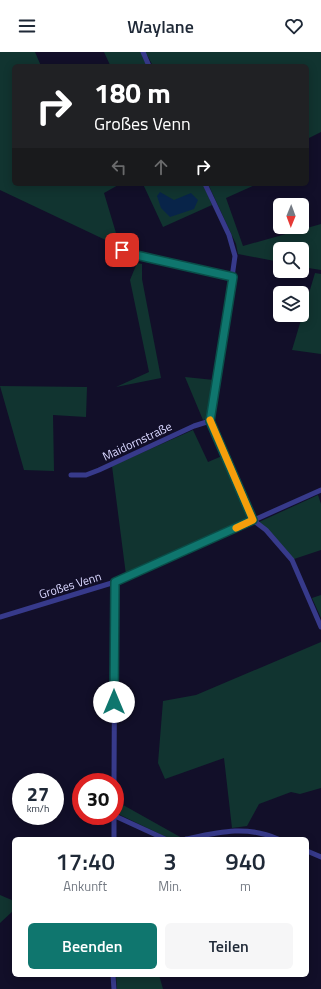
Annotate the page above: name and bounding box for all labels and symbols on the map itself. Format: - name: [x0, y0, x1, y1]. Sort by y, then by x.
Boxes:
- north arrow: [273, 198, 309, 234]
- pin: [105, 233, 139, 267]
- street label: Maidornstraße: [99, 417, 175, 465]
- street label: Großes Venn: [36, 566, 104, 604]
- position arrow: [93, 681, 135, 723]
- speed limit sign: 30: [72, 773, 124, 825]

